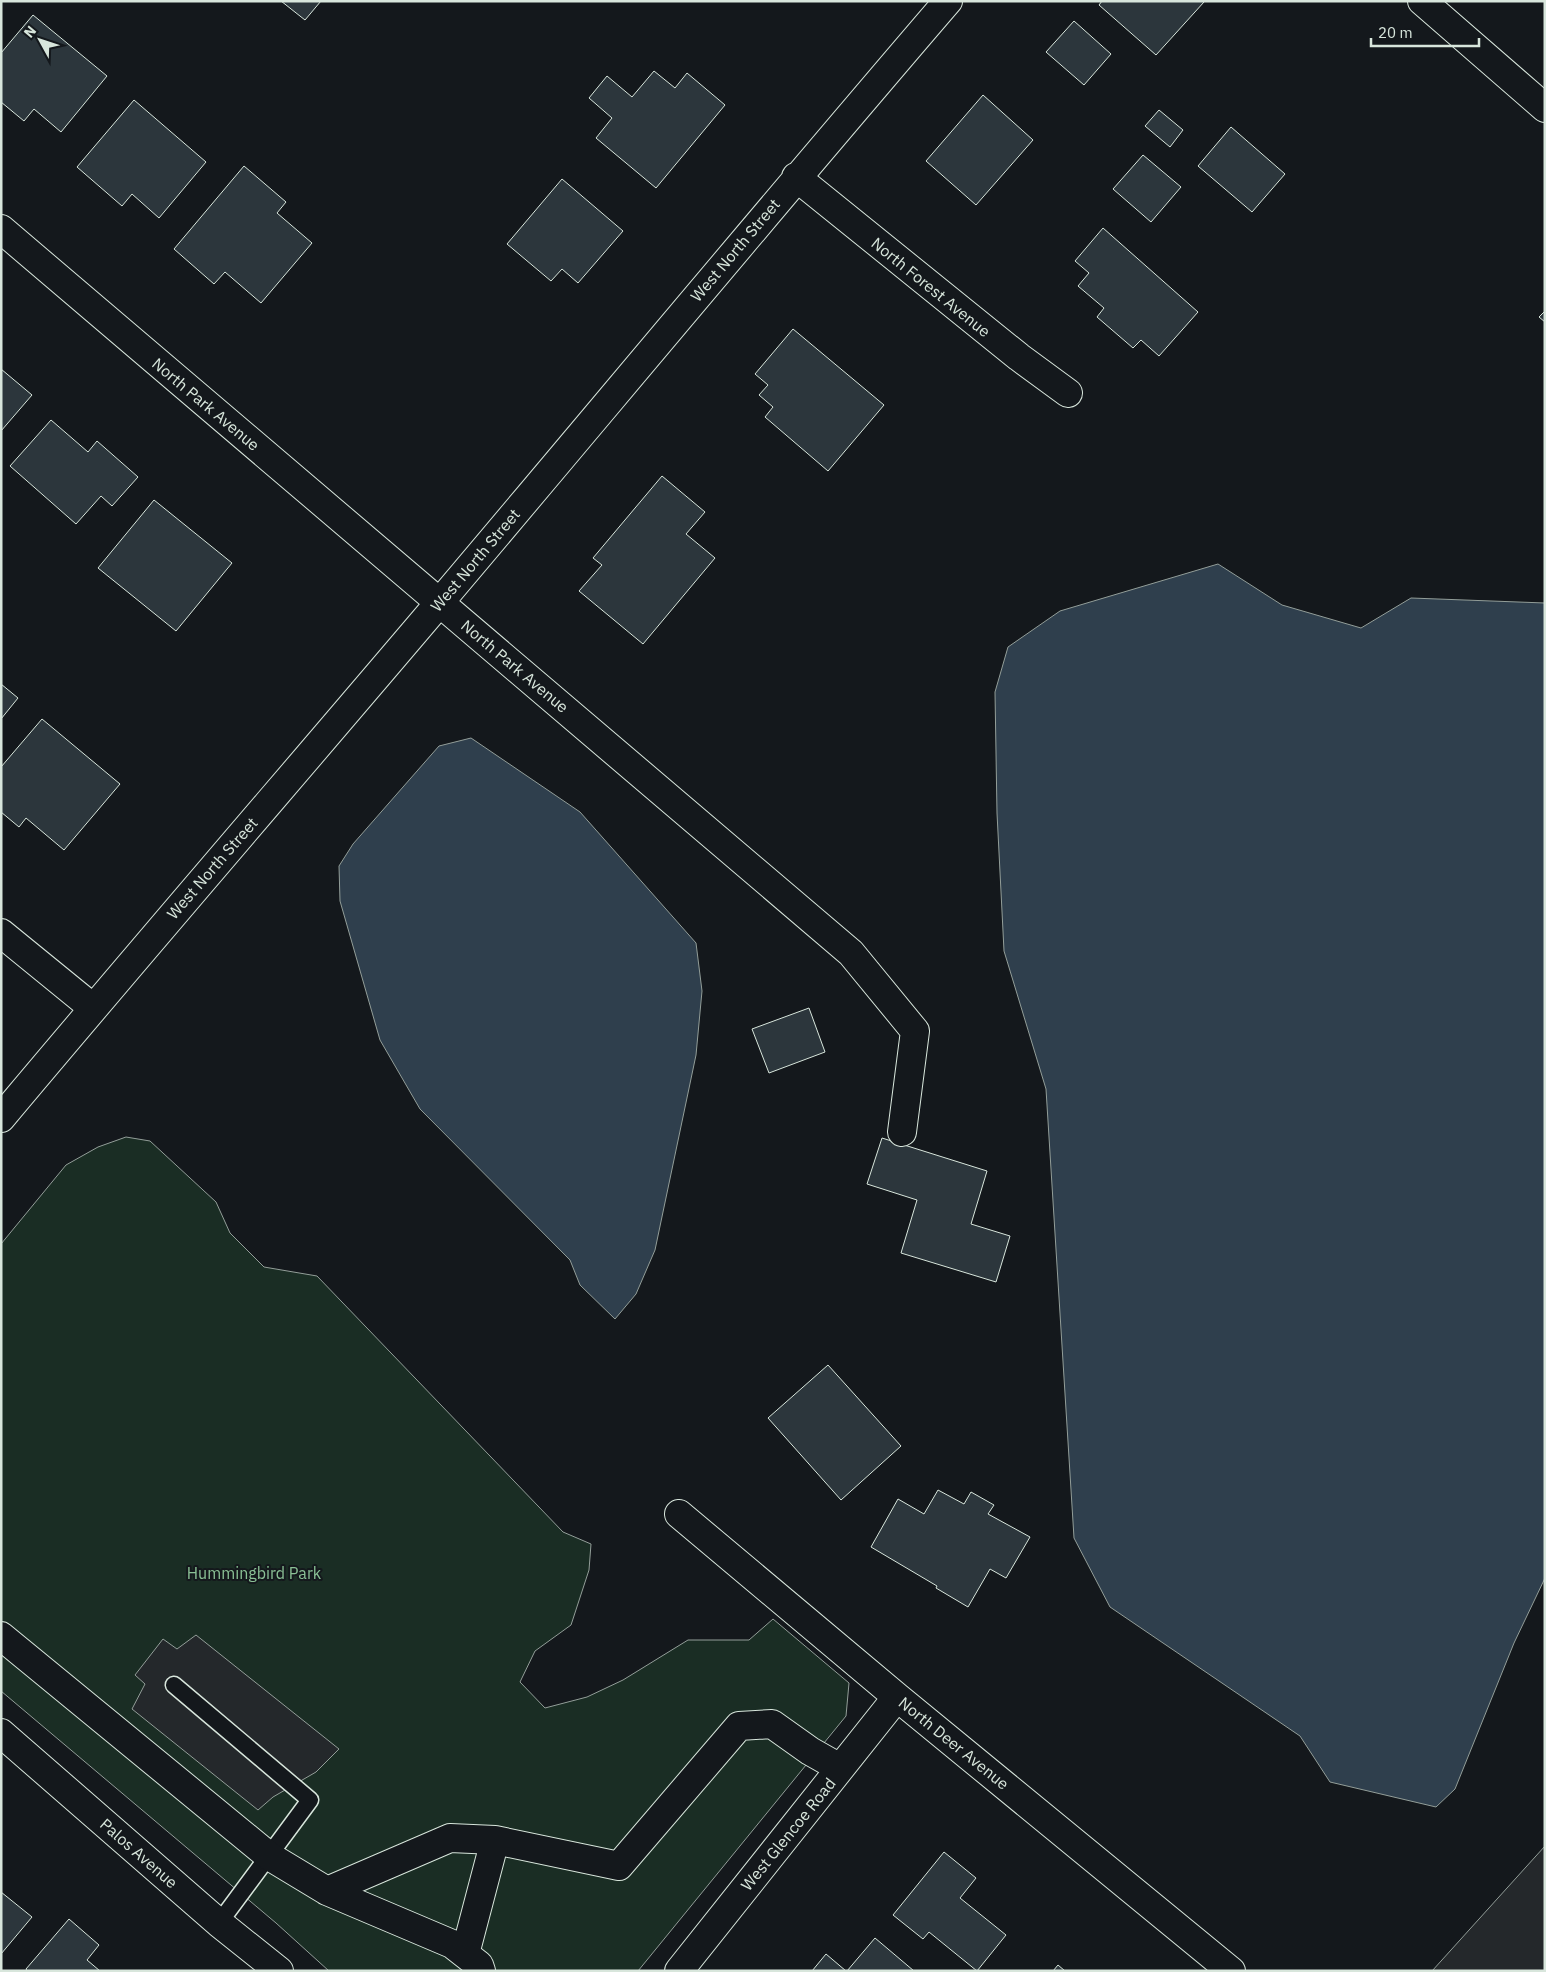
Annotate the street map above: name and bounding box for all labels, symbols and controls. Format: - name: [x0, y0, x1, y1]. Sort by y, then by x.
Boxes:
- north arrow: [15, 15, 65, 65]
- scale bar: [1371, 15, 1478, 47]
- text: N: [20, 22, 40, 41]
- text: 20 m: [1378, 23, 1413, 42]
- street label: West North Street: [686, 194, 784, 306]
- street label: North Forest Avenue: [867, 233, 995, 341]
- street label: North Park Avenue: [148, 353, 264, 455]
- street label: West North Street: [426, 504, 524, 616]
- street label: North Park Avenue: [457, 615, 573, 717]
- street label: West North Street: [162, 813, 262, 923]
- park label: Hummingbird Park: [187, 1563, 322, 1583]
- street label: North Deer Avenue: [895, 1692, 1013, 1794]
- street label: West Glencoe Road: [736, 1774, 840, 1894]
- street label: Palos Avenue: [96, 1814, 182, 1892]

